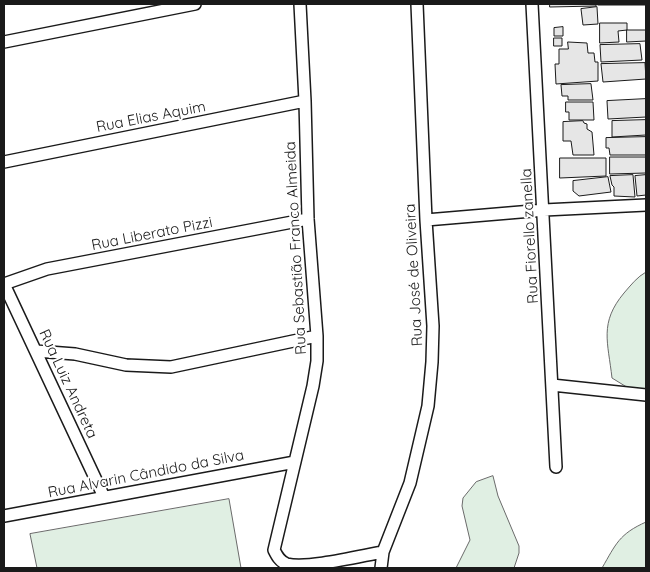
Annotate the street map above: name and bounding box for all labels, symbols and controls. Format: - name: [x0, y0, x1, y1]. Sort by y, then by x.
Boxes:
- street label: Rua Elias Aquim: [95, 98, 207, 136]
- street label: Rua Sebastião Franco Almeida: [281, 141, 311, 355]
- street label: Rua Fiorello zanella: [517, 168, 543, 304]
- street label: Rua José de Oliveira: [401, 203, 427, 347]
- street label: Rua Liberato Pizzi: [90, 213, 214, 255]
- street label: Rua Luiz Andreta: [35, 327, 101, 441]
- street label: Rua Alvarin Cândido da Silva: [46, 446, 246, 502]

